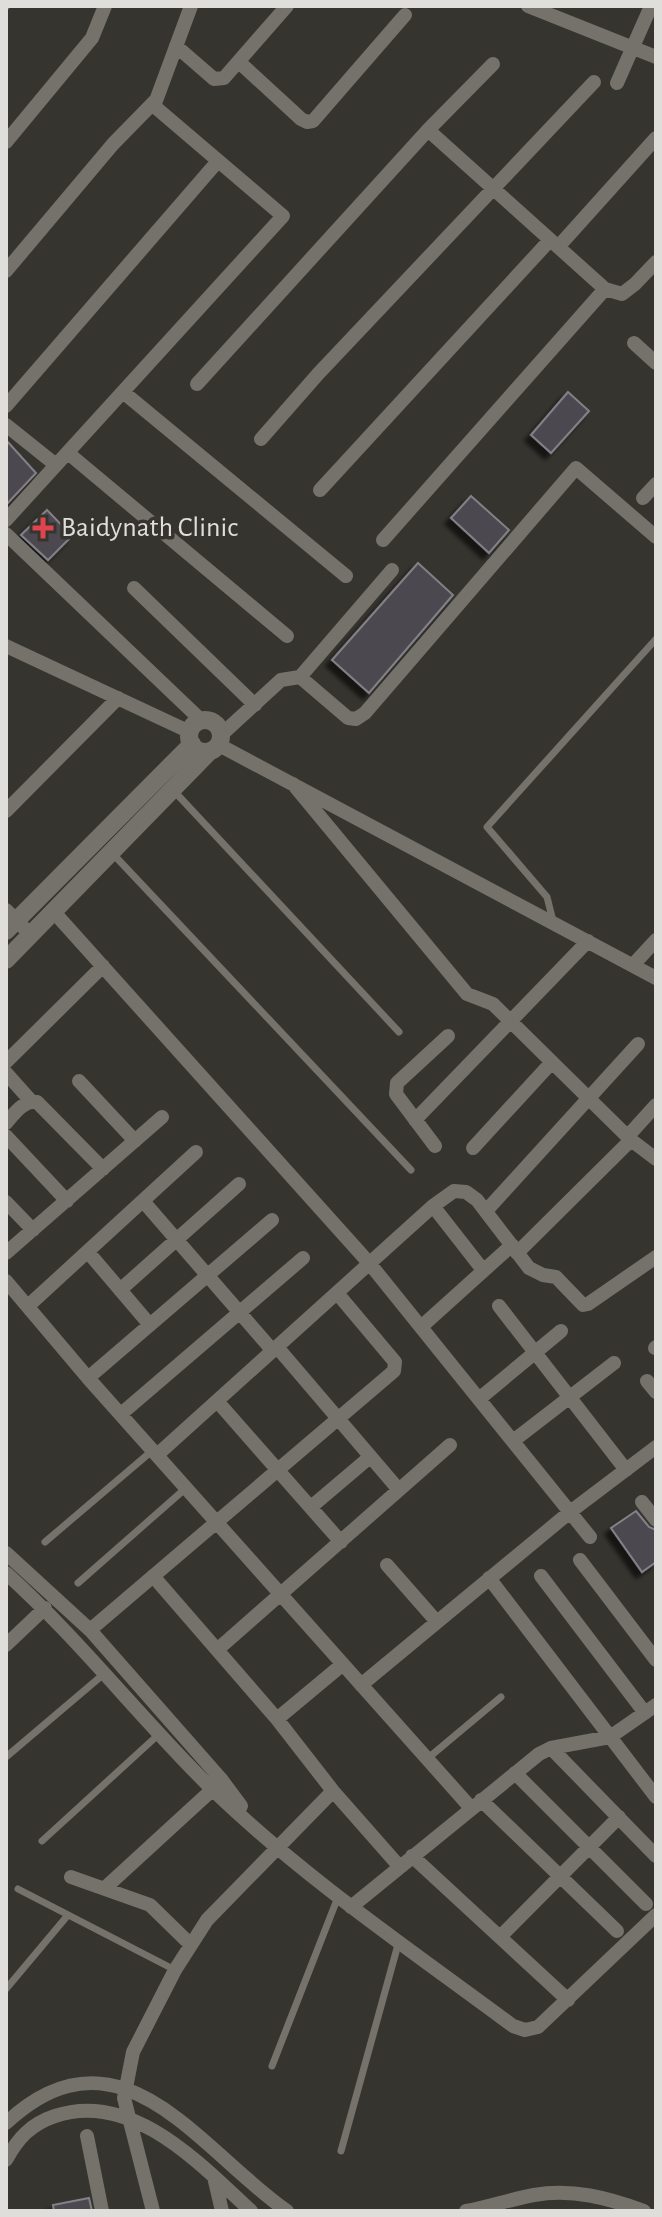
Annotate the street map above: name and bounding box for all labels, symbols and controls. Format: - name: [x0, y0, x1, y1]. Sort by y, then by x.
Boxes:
- place label: Baidynath Clinic: [61, 514, 238, 542]
- marker: Baidynath Clinic: [32, 517, 54, 539]

